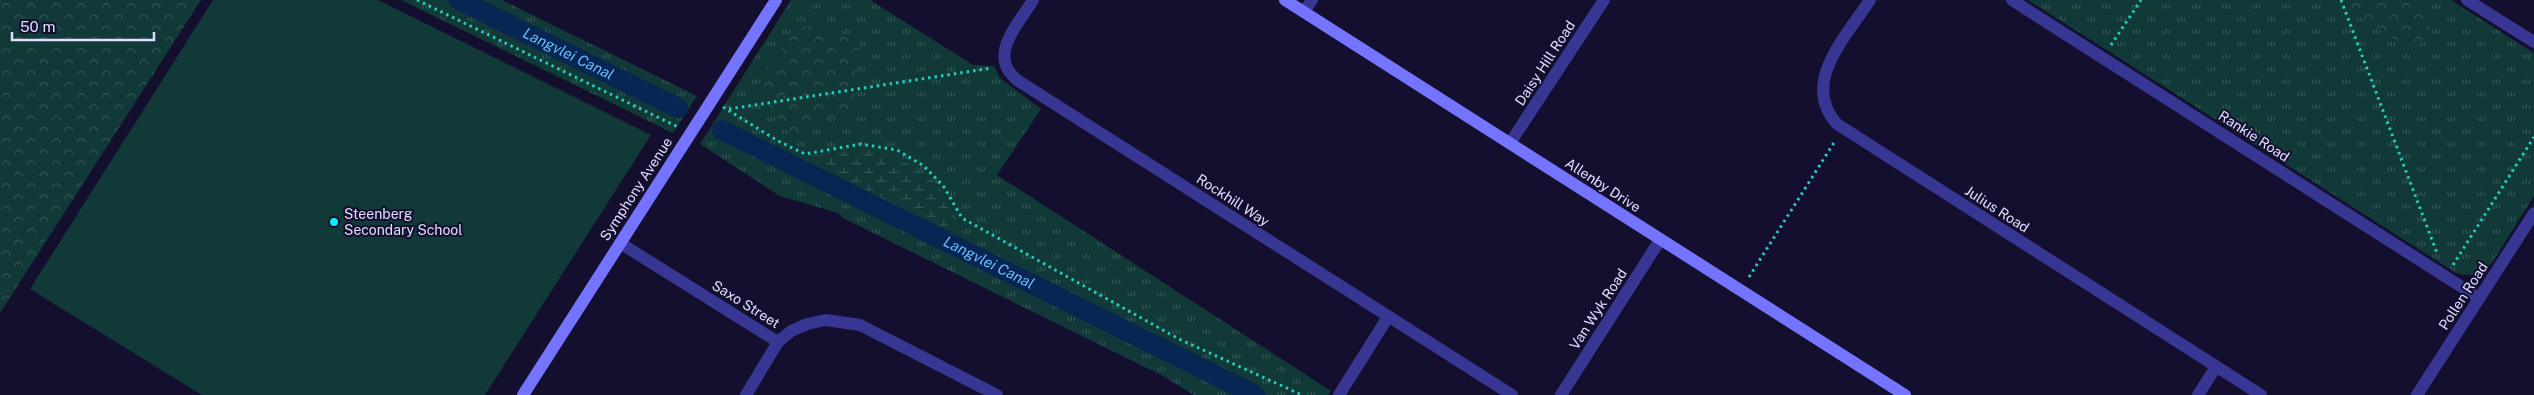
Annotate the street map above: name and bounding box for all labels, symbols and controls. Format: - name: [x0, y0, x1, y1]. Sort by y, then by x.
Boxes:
- scale bar: [12, 10, 155, 42]
- text: 50 m: [20, 18, 55, 35]
- street label: Daisy Hill Road: [1512, 18, 1578, 108]
- water label: Langvlei Canal: [520, 24, 617, 83]
- street label: Rankie Road: [2216, 107, 2292, 165]
- street label: Symphony Avenue: [597, 134, 675, 244]
- street label: Allenby Drive: [1562, 155, 1644, 215]
- street label: Rockhill Way: [1194, 171, 1273, 230]
- street label: Julius Road: [1962, 182, 2032, 236]
- place label: Steenberg Secondary School: [344, 206, 463, 238]
- marker: Steenberg Secondary School: [328, 216, 340, 228]
- water label: Langvlei Canal: [941, 233, 1037, 292]
- street label: Pollen Road: [2435, 259, 2491, 333]
- street label: Van Wyk Road: [1566, 266, 1630, 352]
- street label: Saxo Street: [709, 277, 783, 331]

